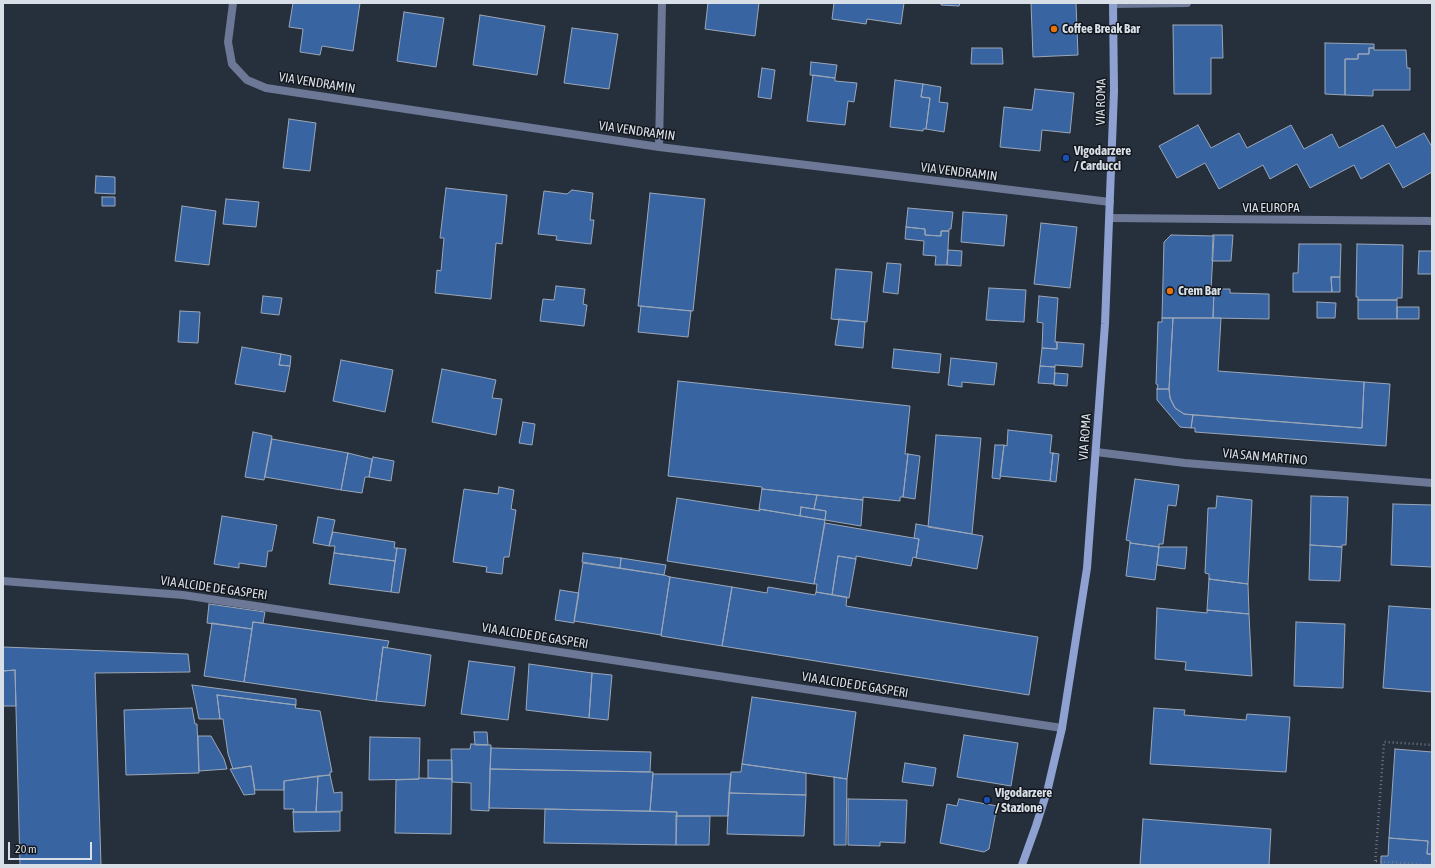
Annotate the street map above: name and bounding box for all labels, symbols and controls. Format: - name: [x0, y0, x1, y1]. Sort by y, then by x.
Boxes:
- place label: Coffee Break Bar: [1062, 21, 1140, 37]
- marker: Coffee Break Bar: [1049, 24, 1059, 34]
- street label: VIA VENDRAMIN: [278, 69, 356, 97]
- street label: VIA ROMA: [1093, 78, 1109, 126]
- street label: VIA VENDRAMIN: [598, 118, 676, 144]
- place label: Vigodarzere / Carducci: [1074, 143, 1131, 174]
- marker: Vigodarzere / Carducci: [1061, 153, 1071, 163]
- street label: VIA VENDRAMIN: [920, 160, 998, 184]
- street label: VIA EUROPA: [1242, 200, 1300, 216]
- place label: Crem Bar: [1178, 283, 1221, 299]
- marker: Crem Bar: [1165, 286, 1175, 296]
- street label: VIA ROMA: [1076, 413, 1094, 461]
- street label: VIA SAN MARTINO: [1222, 446, 1308, 468]
- street label: VIA ALCIDE DE GASPERI: [160, 573, 268, 603]
- street label: VIA ALCIDE DE GASPERI: [481, 620, 589, 652]
- street label: VIA ALCIDE DE GASPERI: [801, 669, 909, 701]
- place label: Vigodarzere / Stazione: [995, 785, 1052, 816]
- marker: Vigodarzere / Stazione: [982, 795, 992, 805]
- scale bar: [10, 834, 94, 860]
- text: 20 m: [15, 842, 37, 856]

